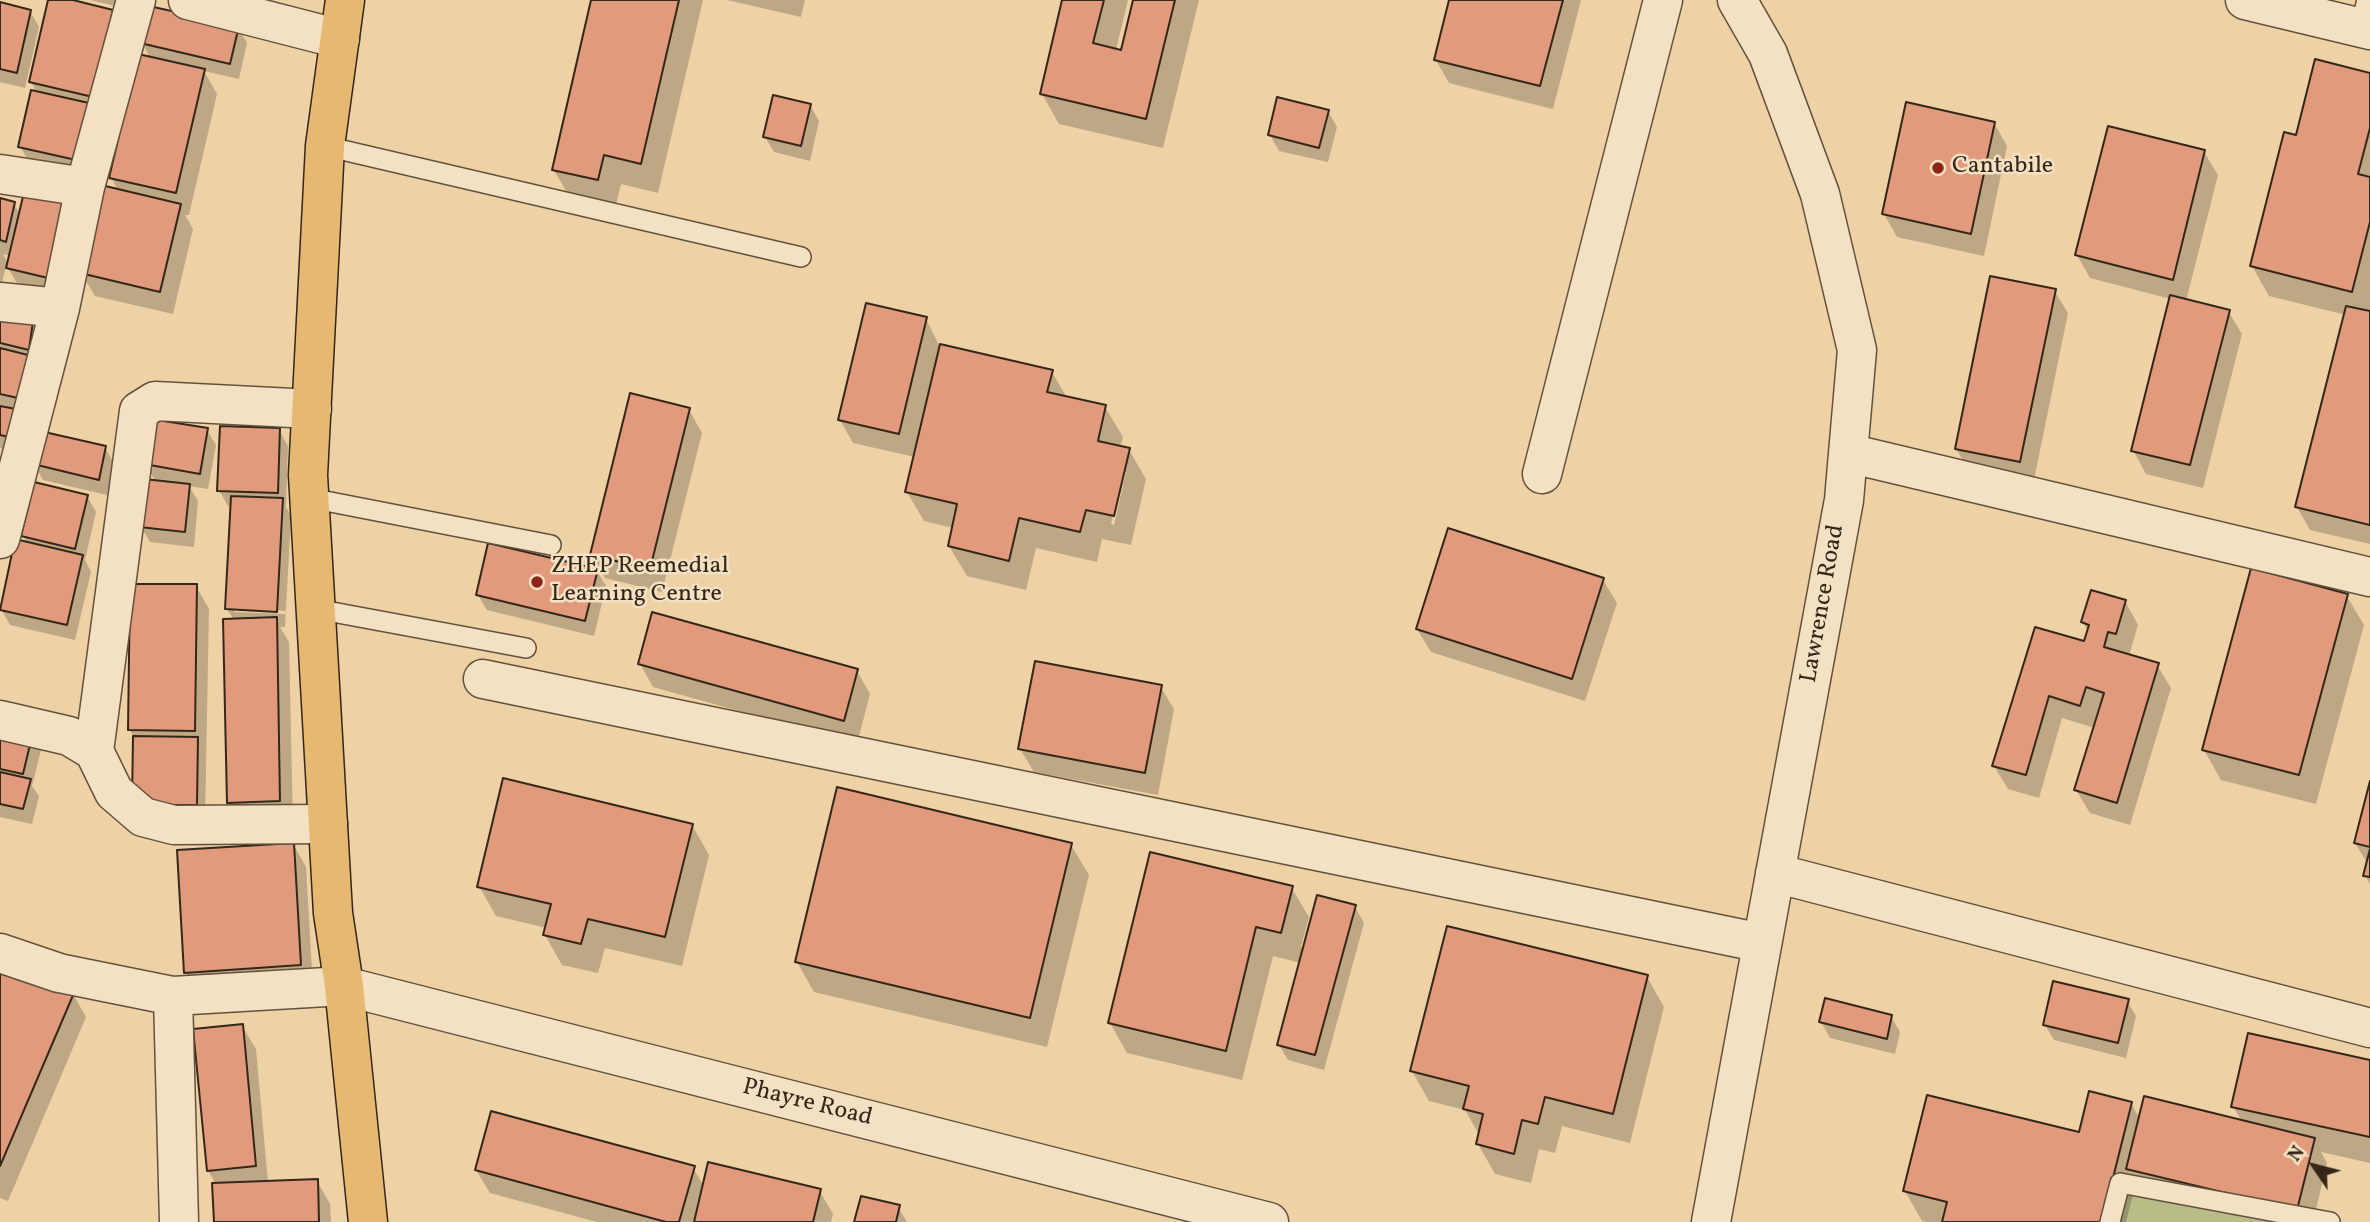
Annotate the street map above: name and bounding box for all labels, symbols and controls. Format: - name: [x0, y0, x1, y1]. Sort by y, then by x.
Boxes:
- place label: Cantabile: [1952, 154, 2053, 182]
- marker: Cantabile: [1930, 160, 1946, 176]
- street label: Lawrence Road: [1796, 523, 1852, 685]
- place label: ZHEP Reemedial Learning Centre: [551, 554, 729, 610]
- marker: ZHEP Reemedial Learning Centre: [529, 574, 545, 590]
- street label: Phayre Road: [739, 1074, 875, 1134]
- north arrow: [2279, 1131, 2349, 1201]
- text: N: [2282, 1141, 2311, 1167]

